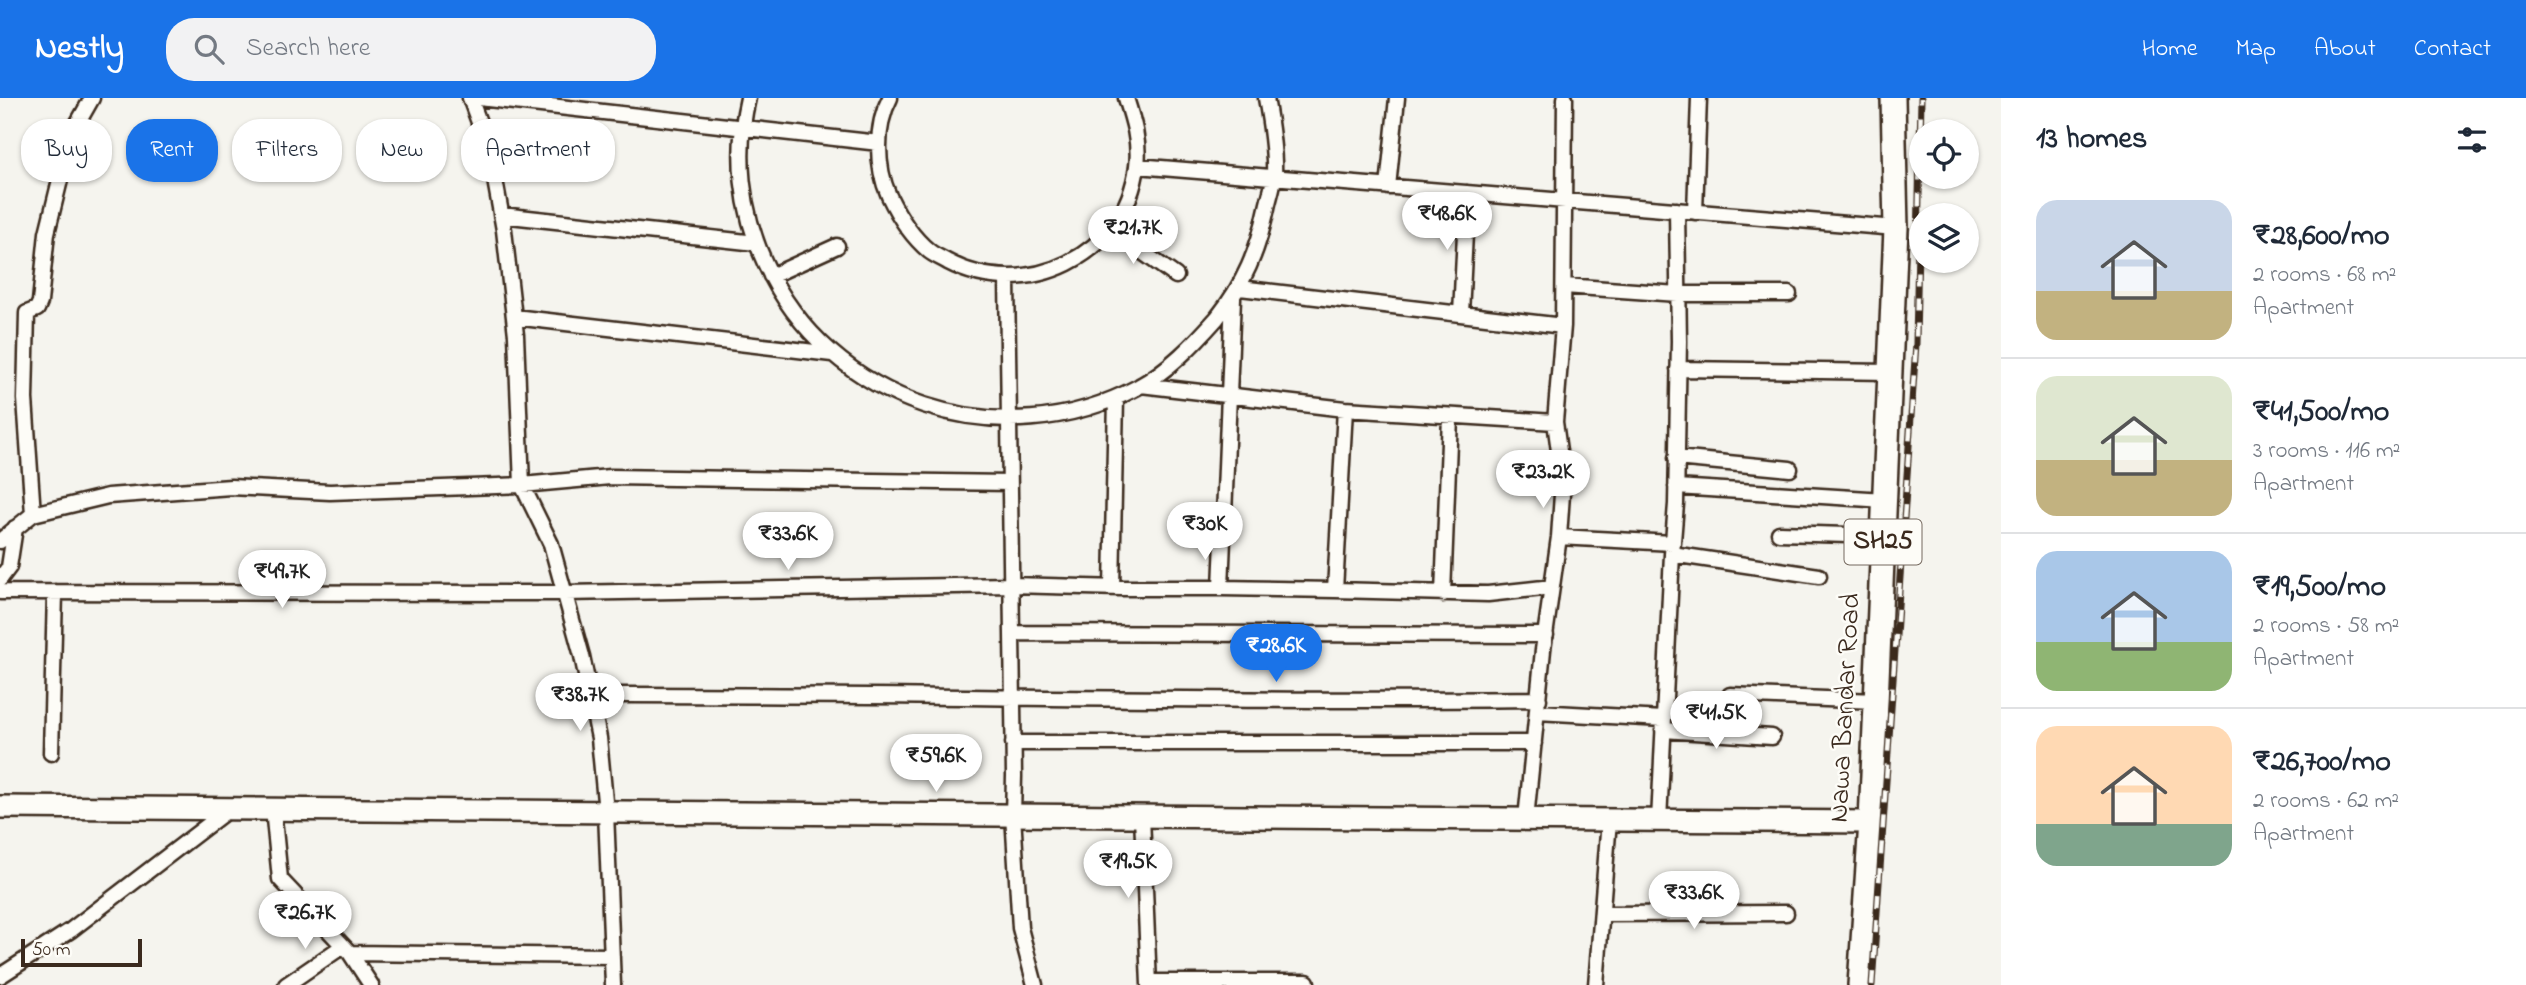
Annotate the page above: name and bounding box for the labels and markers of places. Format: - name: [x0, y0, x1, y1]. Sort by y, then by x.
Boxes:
- pin: ₹48.6K: [1390, 192, 1504, 252]
- pin: ₹21.7K: [1076, 206, 1190, 266]
- pin: ₹23.2K: [1486, 450, 1600, 510]
- pin: ₹30K: [1164, 503, 1246, 562]
- pin: ₹33.6K: [731, 512, 845, 572]
- pin: ₹49.7K: [225, 550, 339, 610]
- pin: ₹28.6K: [1219, 624, 1333, 684]
- pin: ₹38.7K: [523, 674, 637, 733]
- pin: ₹41.5K: [1659, 692, 1773, 751]
- pin: ₹59.6K: [879, 734, 993, 794]
- pin: ₹19.5K: [1071, 840, 1185, 900]
- pin: ₹33.6K: [1637, 872, 1751, 931]
- pin: ₹26.7K: [248, 892, 362, 951]

